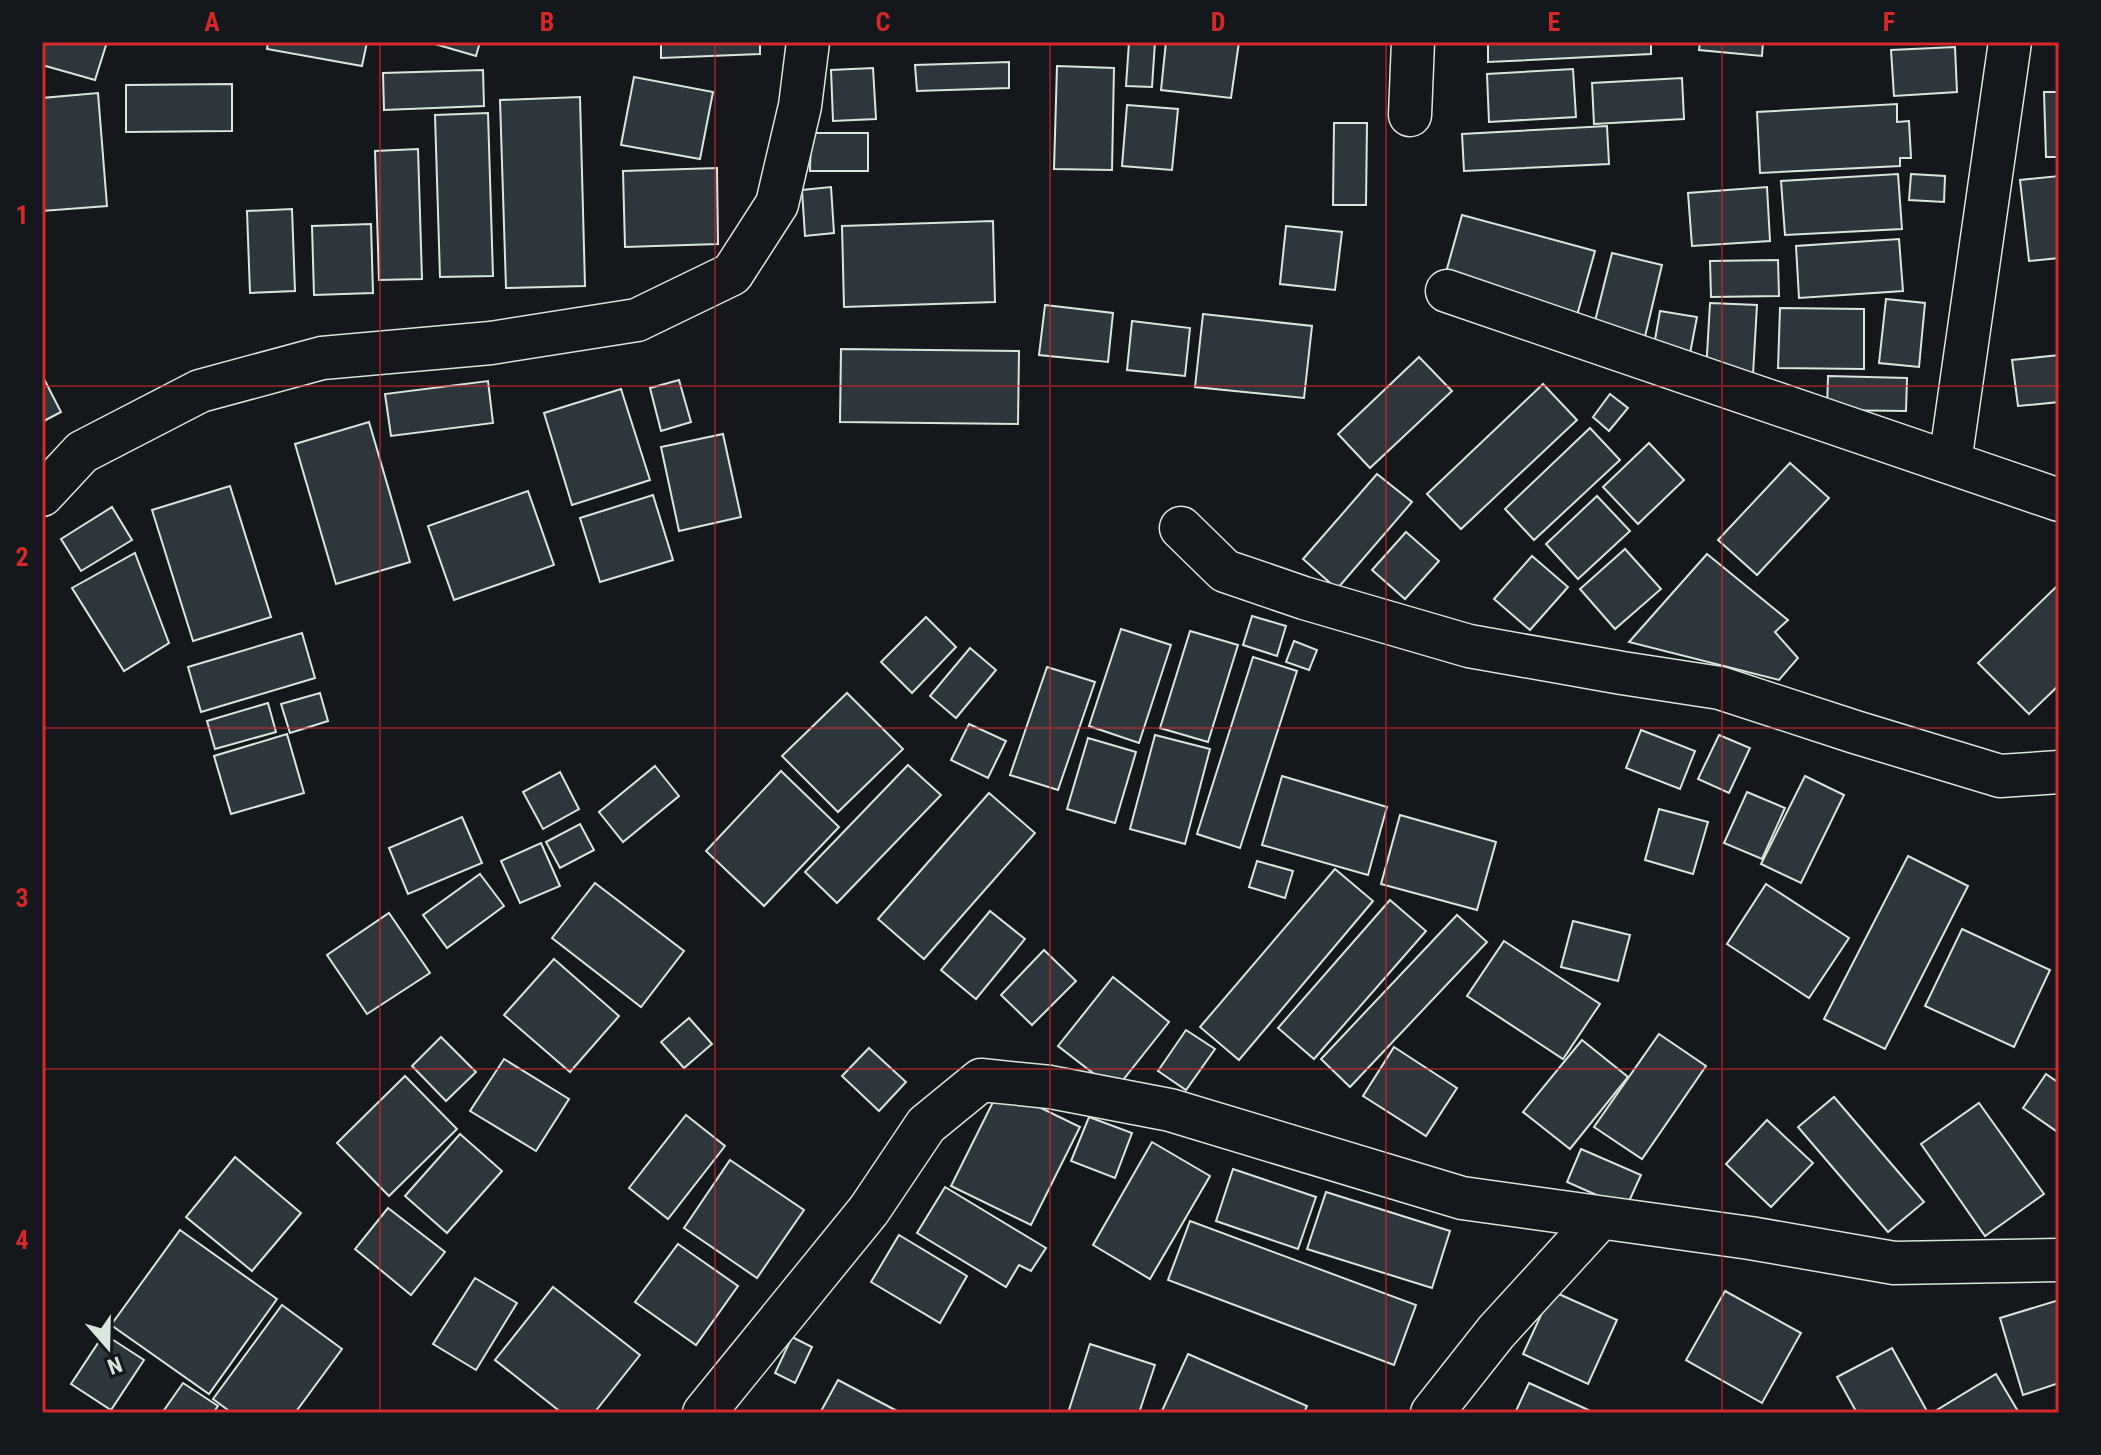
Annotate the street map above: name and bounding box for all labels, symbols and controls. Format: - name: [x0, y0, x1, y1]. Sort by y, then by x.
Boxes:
- text: A: [204, 7, 220, 37]
- text: B: [540, 7, 554, 37]
- text: C: [876, 7, 891, 37]
- text: D: [1211, 7, 1225, 37]
- text: E: [1548, 7, 1561, 37]
- text: F: [1883, 7, 1895, 37]
- text: 1: [15, 200, 29, 230]
- text: 2: [15, 542, 29, 572]
- text: 3: [15, 883, 29, 913]
- text: 4: [15, 1225, 29, 1255]
- north arrow: [68, 1307, 148, 1387]
- text: N: [104, 1351, 125, 1379]

